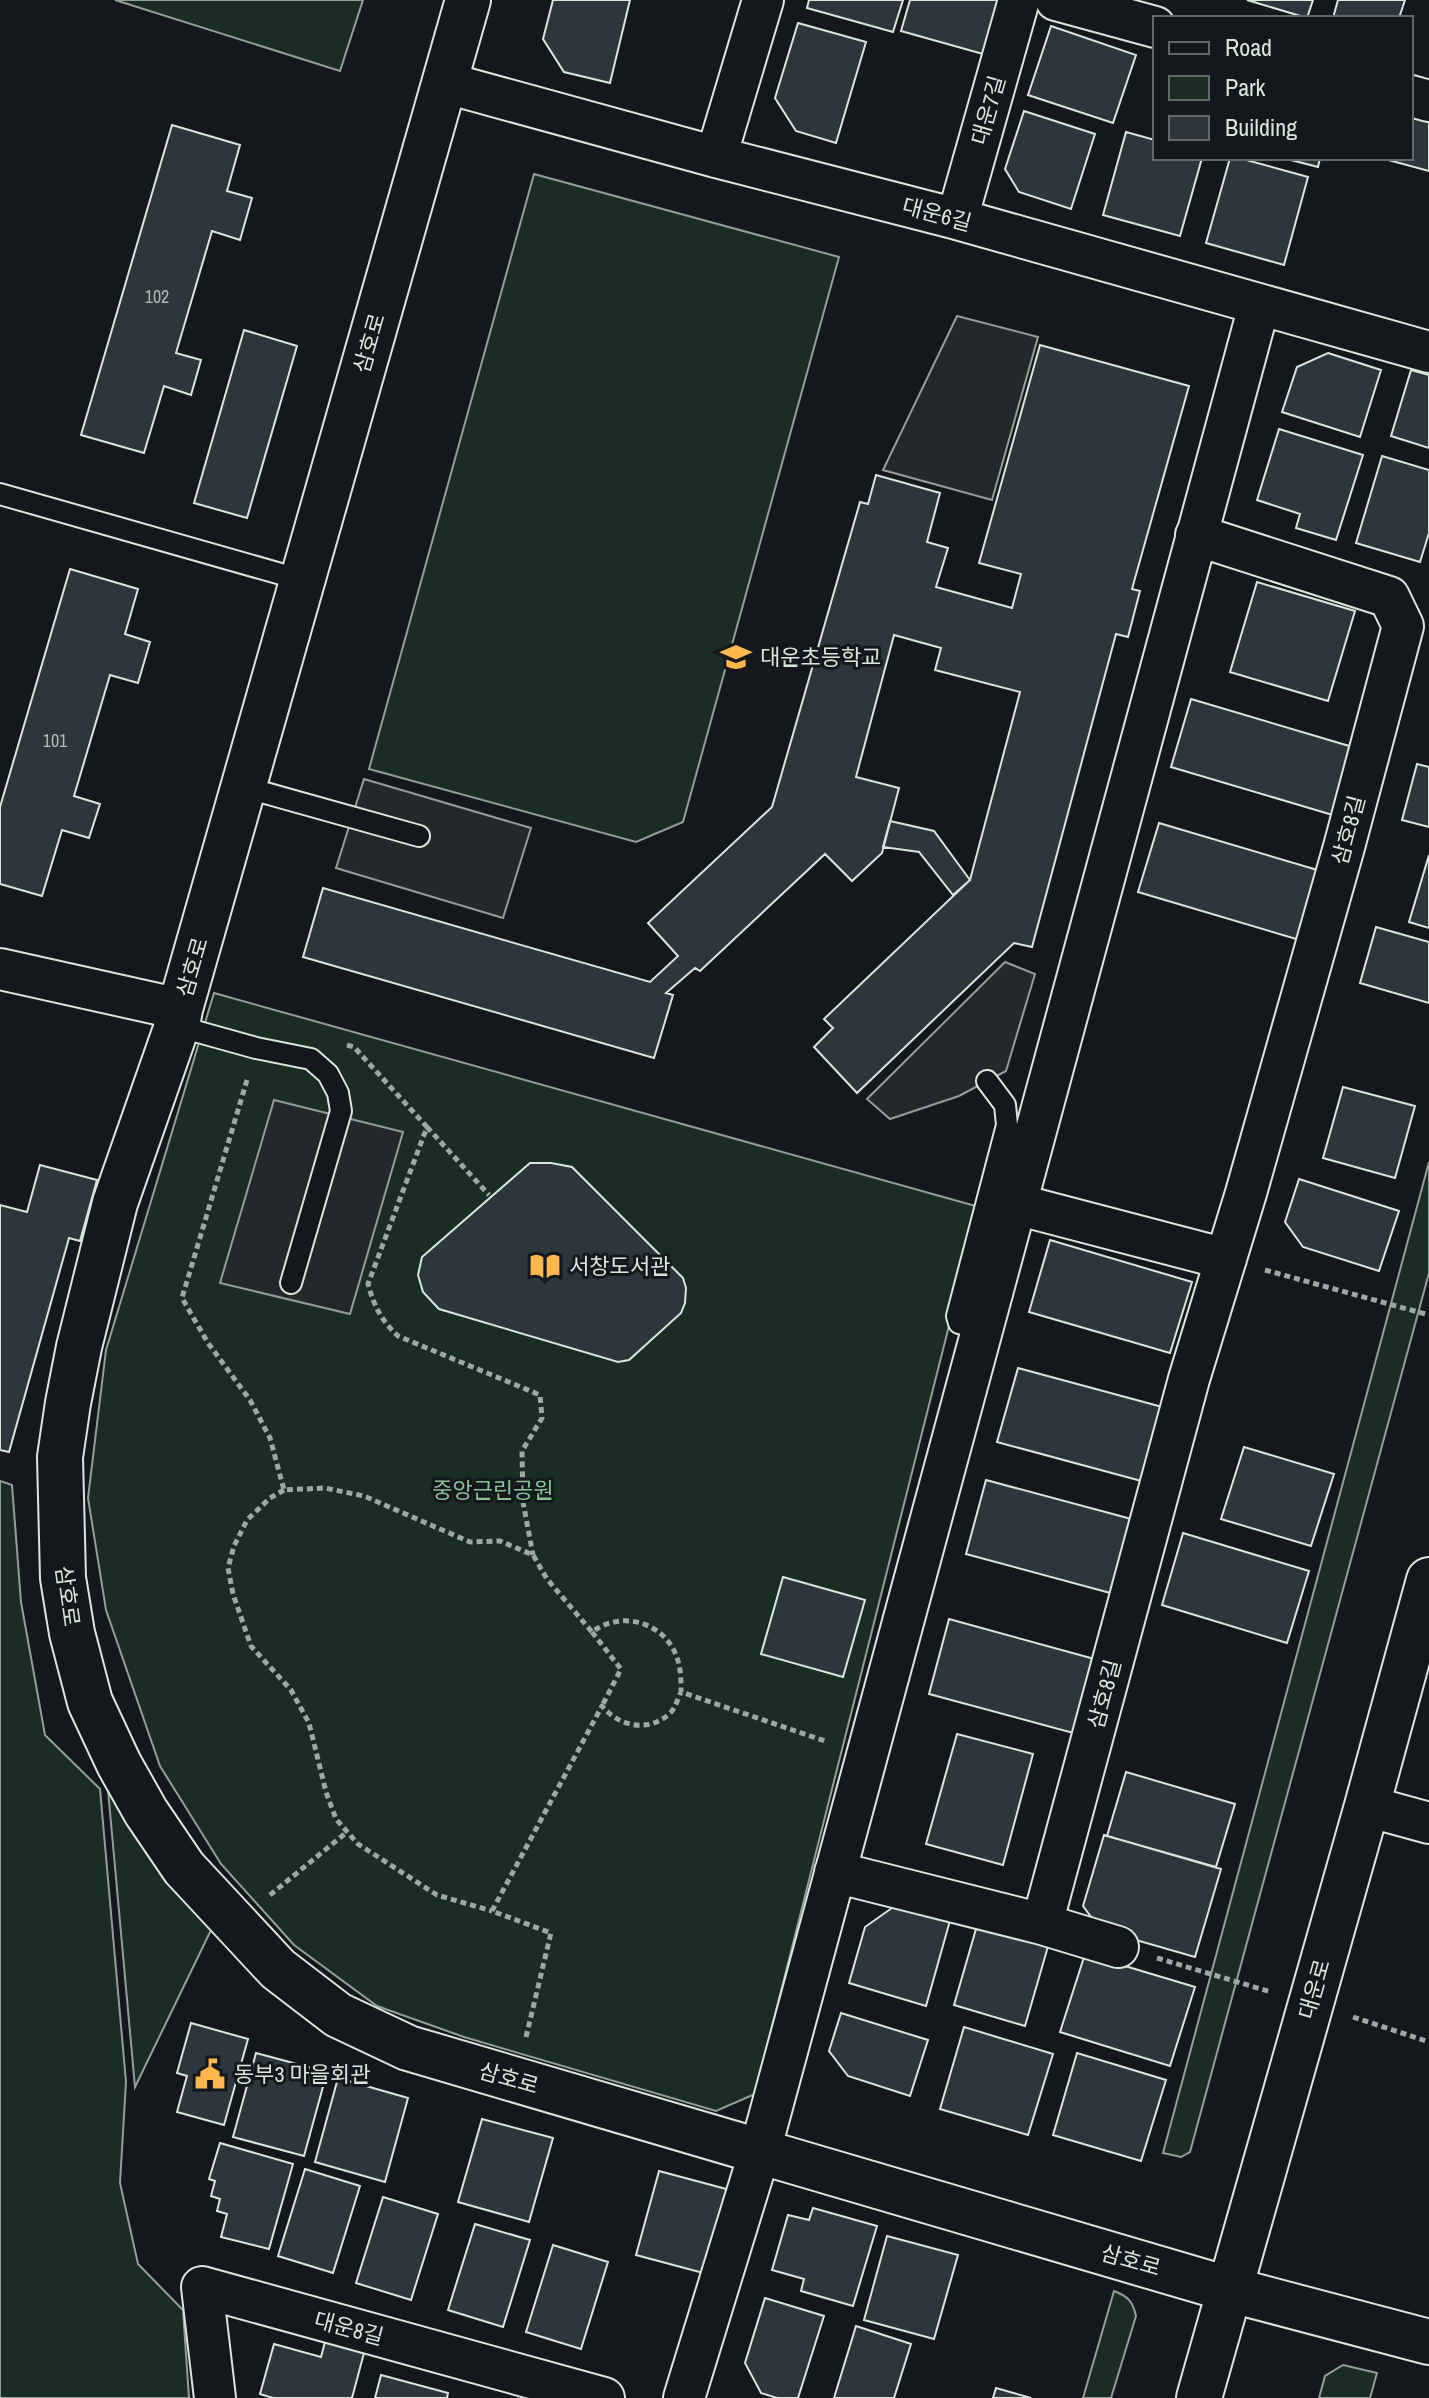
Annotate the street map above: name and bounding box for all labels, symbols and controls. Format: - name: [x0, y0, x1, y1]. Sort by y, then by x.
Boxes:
- legend: [1153, 16, 1413, 160]
- text: Road: [1225, 31, 1272, 63]
- text: Park: [1225, 71, 1266, 103]
- street label: 대운7길: [964, 72, 1012, 148]
- text: Building: [1225, 111, 1297, 143]
- street label: 대운6길: [899, 190, 975, 238]
- house number: 102: [145, 284, 169, 309]
- street label: 삼호로: [346, 310, 392, 376]
- school or university icon: 대운초등학교: [719, 640, 753, 674]
- place label: 대운초등학교: [760, 642, 881, 672]
- house number: 101: [43, 728, 68, 753]
- street label: 삼호8길: [1324, 792, 1372, 868]
- street label: 삼호로: [169, 934, 215, 1000]
- library icon: 서창도서관: [528, 1249, 562, 1283]
- place label: 서창도서관: [569, 1251, 670, 1281]
- park label: 중앙근린공원: [432, 1475, 554, 1505]
- street label: 삼호로: [49, 1564, 87, 1628]
- street label: 삼호8길: [1080, 1656, 1128, 1732]
- street label: 대운로: [1291, 1956, 1337, 2022]
- street label: 삼호로: [476, 2055, 542, 2101]
- public building icon: 동부3 마을회관: [193, 2057, 227, 2091]
- place label: 동부3 마을회관: [234, 2059, 371, 2089]
- street label: 삼호로: [1098, 2237, 1164, 2283]
- street label: 대운8길: [311, 2304, 387, 2352]

